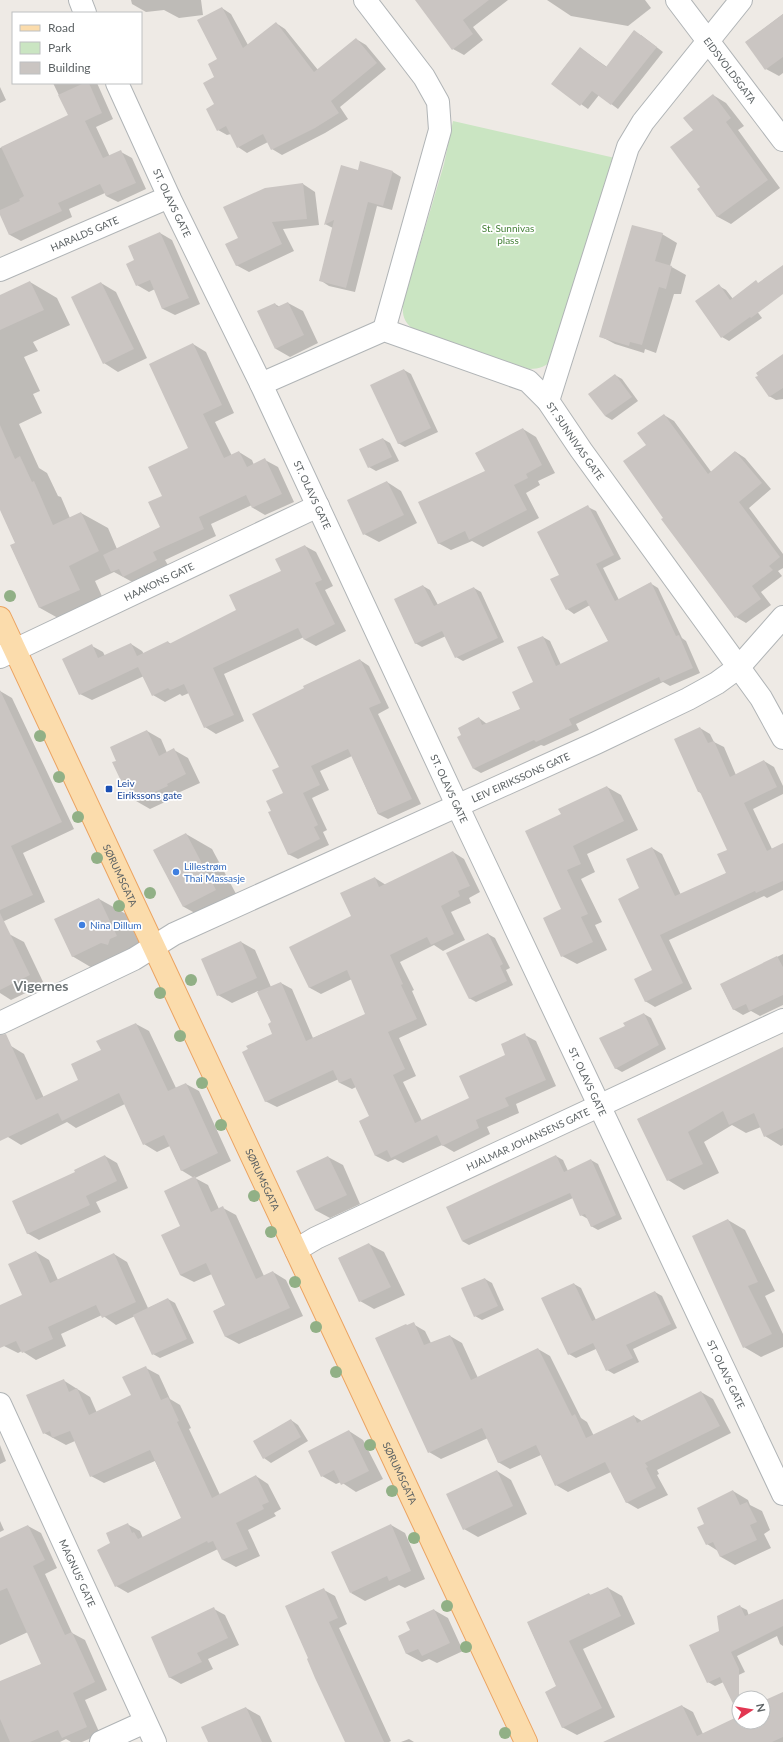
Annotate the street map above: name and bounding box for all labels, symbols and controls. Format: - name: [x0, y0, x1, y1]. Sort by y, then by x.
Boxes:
- legend: [12, 12, 142, 84]
- text: Road: [48, 20, 75, 35]
- street label: EIDSVOLDSGATA: [701, 35, 759, 106]
- text: Park: [48, 40, 72, 55]
- text: Building: [48, 60, 91, 75]
- street label: ST. OLAVS GATE: [151, 167, 194, 239]
- street label: HARALDS GATE: [48, 213, 121, 254]
- park label: St. Sunnivas plass: [482, 222, 534, 246]
- street label: ST. SUNNIVAS GATE: [544, 400, 607, 483]
- street label: ST. OLAVS GATE: [291, 459, 334, 531]
- street label: HAAKONS GATE: [122, 560, 196, 603]
- street label: LEIV EIRIKSSONS GATE: [469, 750, 572, 805]
- street label: ST. OLAVS GATE: [428, 752, 471, 825]
- place label: Leiv Eirikssons gate: [117, 777, 182, 801]
- marker: Leiv Eirikssons gate: [104, 784, 114, 794]
- street label: SØRUMSGATA: [101, 842, 140, 908]
- place label: Lillestrøm Thai Massasje: [184, 860, 245, 884]
- marker: Lillestrøm Thai Massasje: [171, 867, 181, 877]
- place label: Nina Dillum: [90, 919, 142, 931]
- marker: Nina Dillum: [77, 920, 87, 930]
- district label: Vigernes: [13, 977, 68, 994]
- street label: ST. OLAVS GATE: [566, 1045, 609, 1118]
- street label: HJALMAR JOHANSENS GATE: [464, 1105, 591, 1173]
- street label: SØRUMSGATA: [243, 1147, 283, 1213]
- street label: ST. OLAVS GATE: [705, 1338, 748, 1411]
- street label: SØRUMSGATA: [380, 1440, 420, 1506]
- street label: MAGNUS' GATE: [57, 1537, 98, 1609]
- north arrow: [731, 1690, 771, 1730]
- text: N: [754, 1702, 769, 1713]

